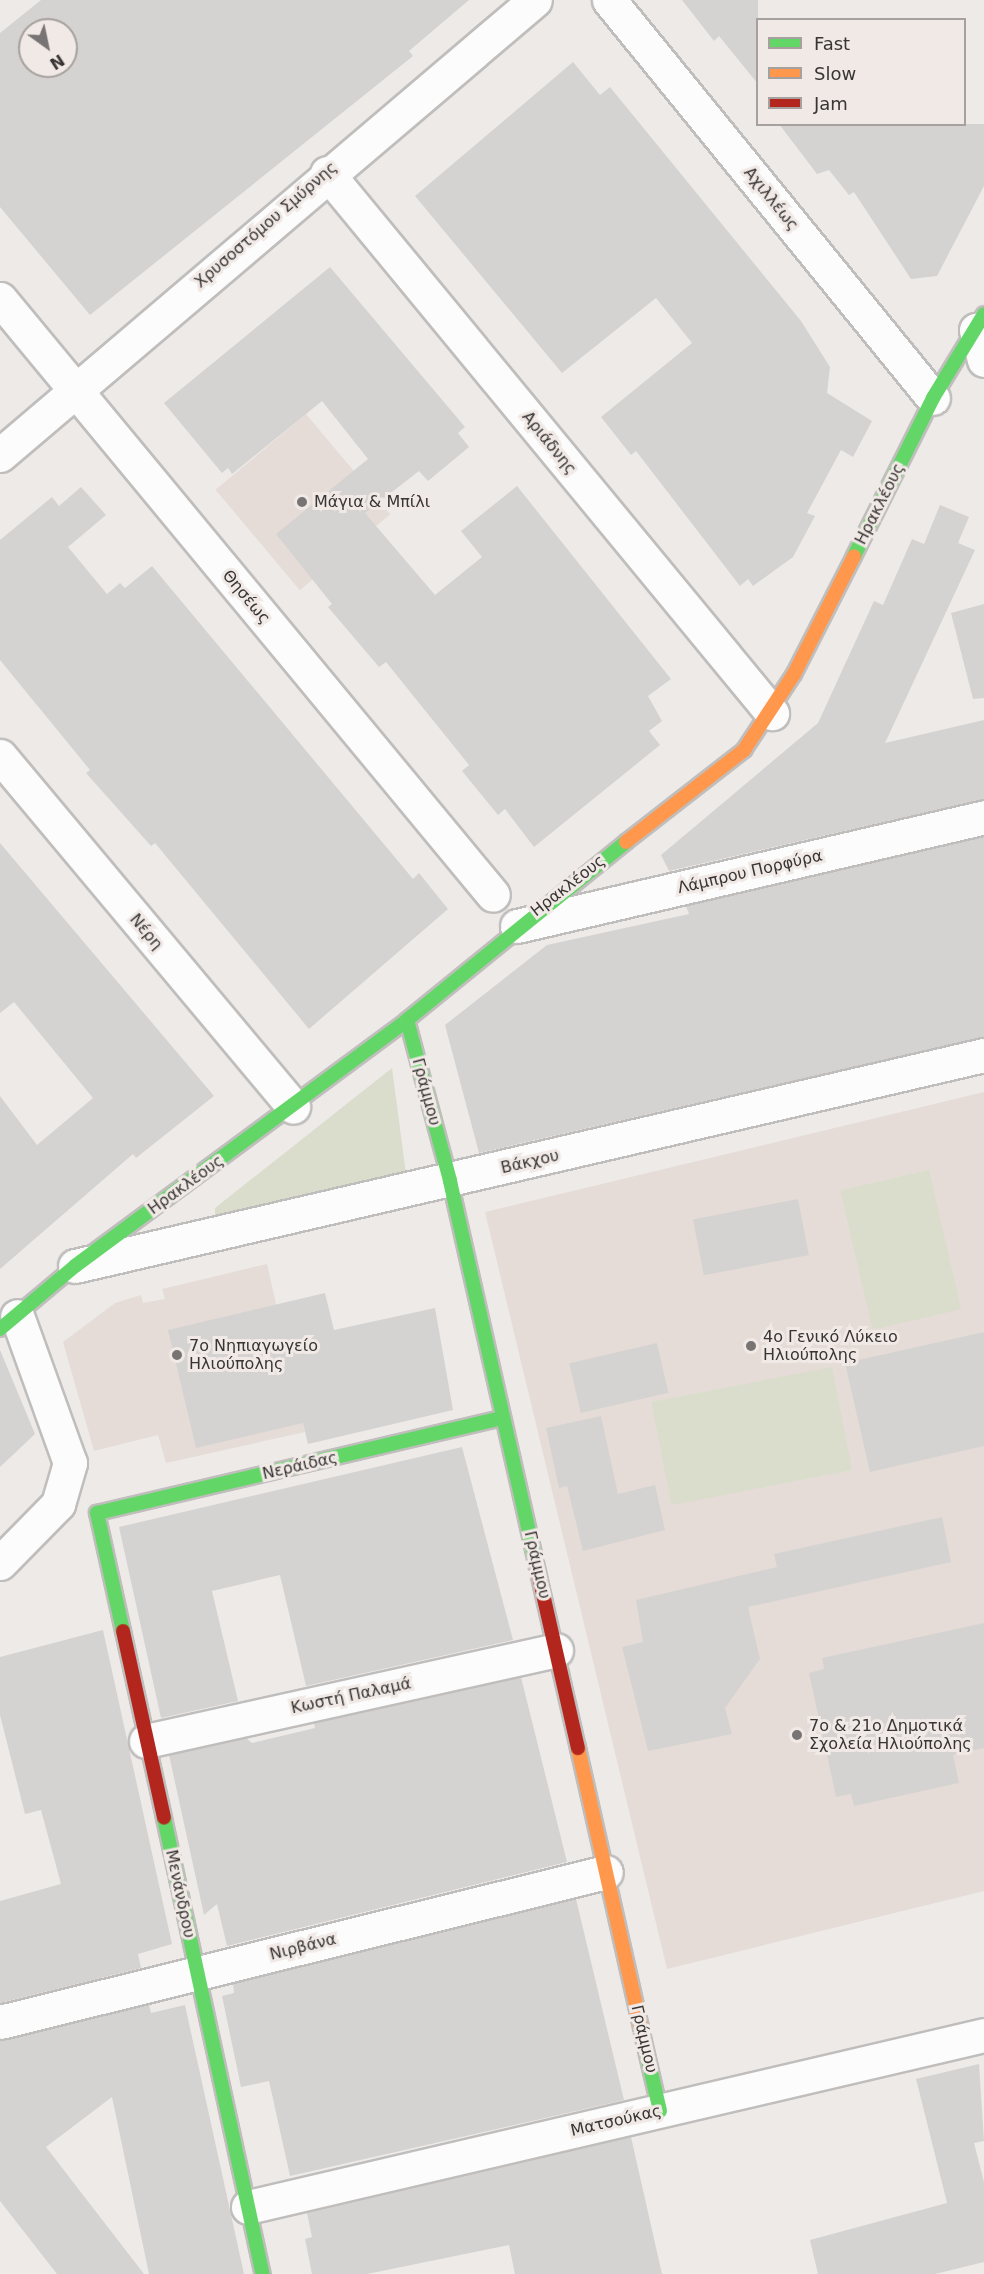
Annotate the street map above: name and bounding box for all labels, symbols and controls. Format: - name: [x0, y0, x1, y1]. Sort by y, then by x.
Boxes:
- north arrow: [18, 18, 78, 78]
- legend: [756, 18, 966, 126]
- text: Fast: [814, 33, 850, 54]
- text: N: [46, 50, 68, 73]
- text: Slow: [814, 63, 856, 84]
- text: Jam: [814, 93, 848, 114]
- street label: Χρυσοστόμου Σμύρνης: [191, 158, 341, 292]
- street label: Αχιλλέως: [740, 163, 802, 235]
- street label: Αριάδνης: [518, 408, 580, 478]
- street label: Ηρακλέους: [851, 460, 909, 548]
- place label: Μάγια & Μπίλι: [314, 492, 430, 512]
- marker: Μάγια & Μπίλι: [295, 495, 309, 509]
- street label: Θησέως: [218, 566, 274, 628]
- street label: Λάμπρου Πορφύρα: [676, 846, 824, 898]
- street label: Ηρακλέους: [527, 851, 609, 921]
- street label: Νέρη: [125, 910, 167, 954]
- street label: Γράμμου: [408, 1056, 444, 1128]
- street label: Βάκχου: [499, 1146, 561, 1178]
- street label: Ηρακλέους: [144, 1151, 228, 1219]
- place label: 4ο Γενικό Λύκειο Ηλιούπολης: [763, 1327, 898, 1365]
- place label: 7ο Νηπιαγωγείο Ηλιούπολης: [189, 1336, 318, 1374]
- marker: 4ο Γενικό Λύκειο Ηλιούπολης: [744, 1339, 758, 1353]
- marker: 7ο Νηπιαγωγείο Ηλιούπολης: [170, 1348, 184, 1362]
- street label: Νεράιδας: [261, 1448, 339, 1484]
- street label: Γράμμου: [520, 1529, 554, 1601]
- street label: Κωστή Παλαμά: [289, 1674, 413, 1718]
- place label: 7ο & 21ο Δημοτικά Σχολεία Ηλιούπολης: [809, 1716, 972, 1754]
- marker: 7ο & 21ο Δημοτικά Σχολεία Ηλιούπολης: [790, 1728, 804, 1742]
- street label: Μενάνδρου: [161, 1848, 199, 1940]
- street label: Νιρβάνα: [268, 1929, 338, 1965]
- street label: Γράμμου: [627, 2003, 661, 2075]
- street label: Ματσούκας: [569, 2101, 663, 2141]

